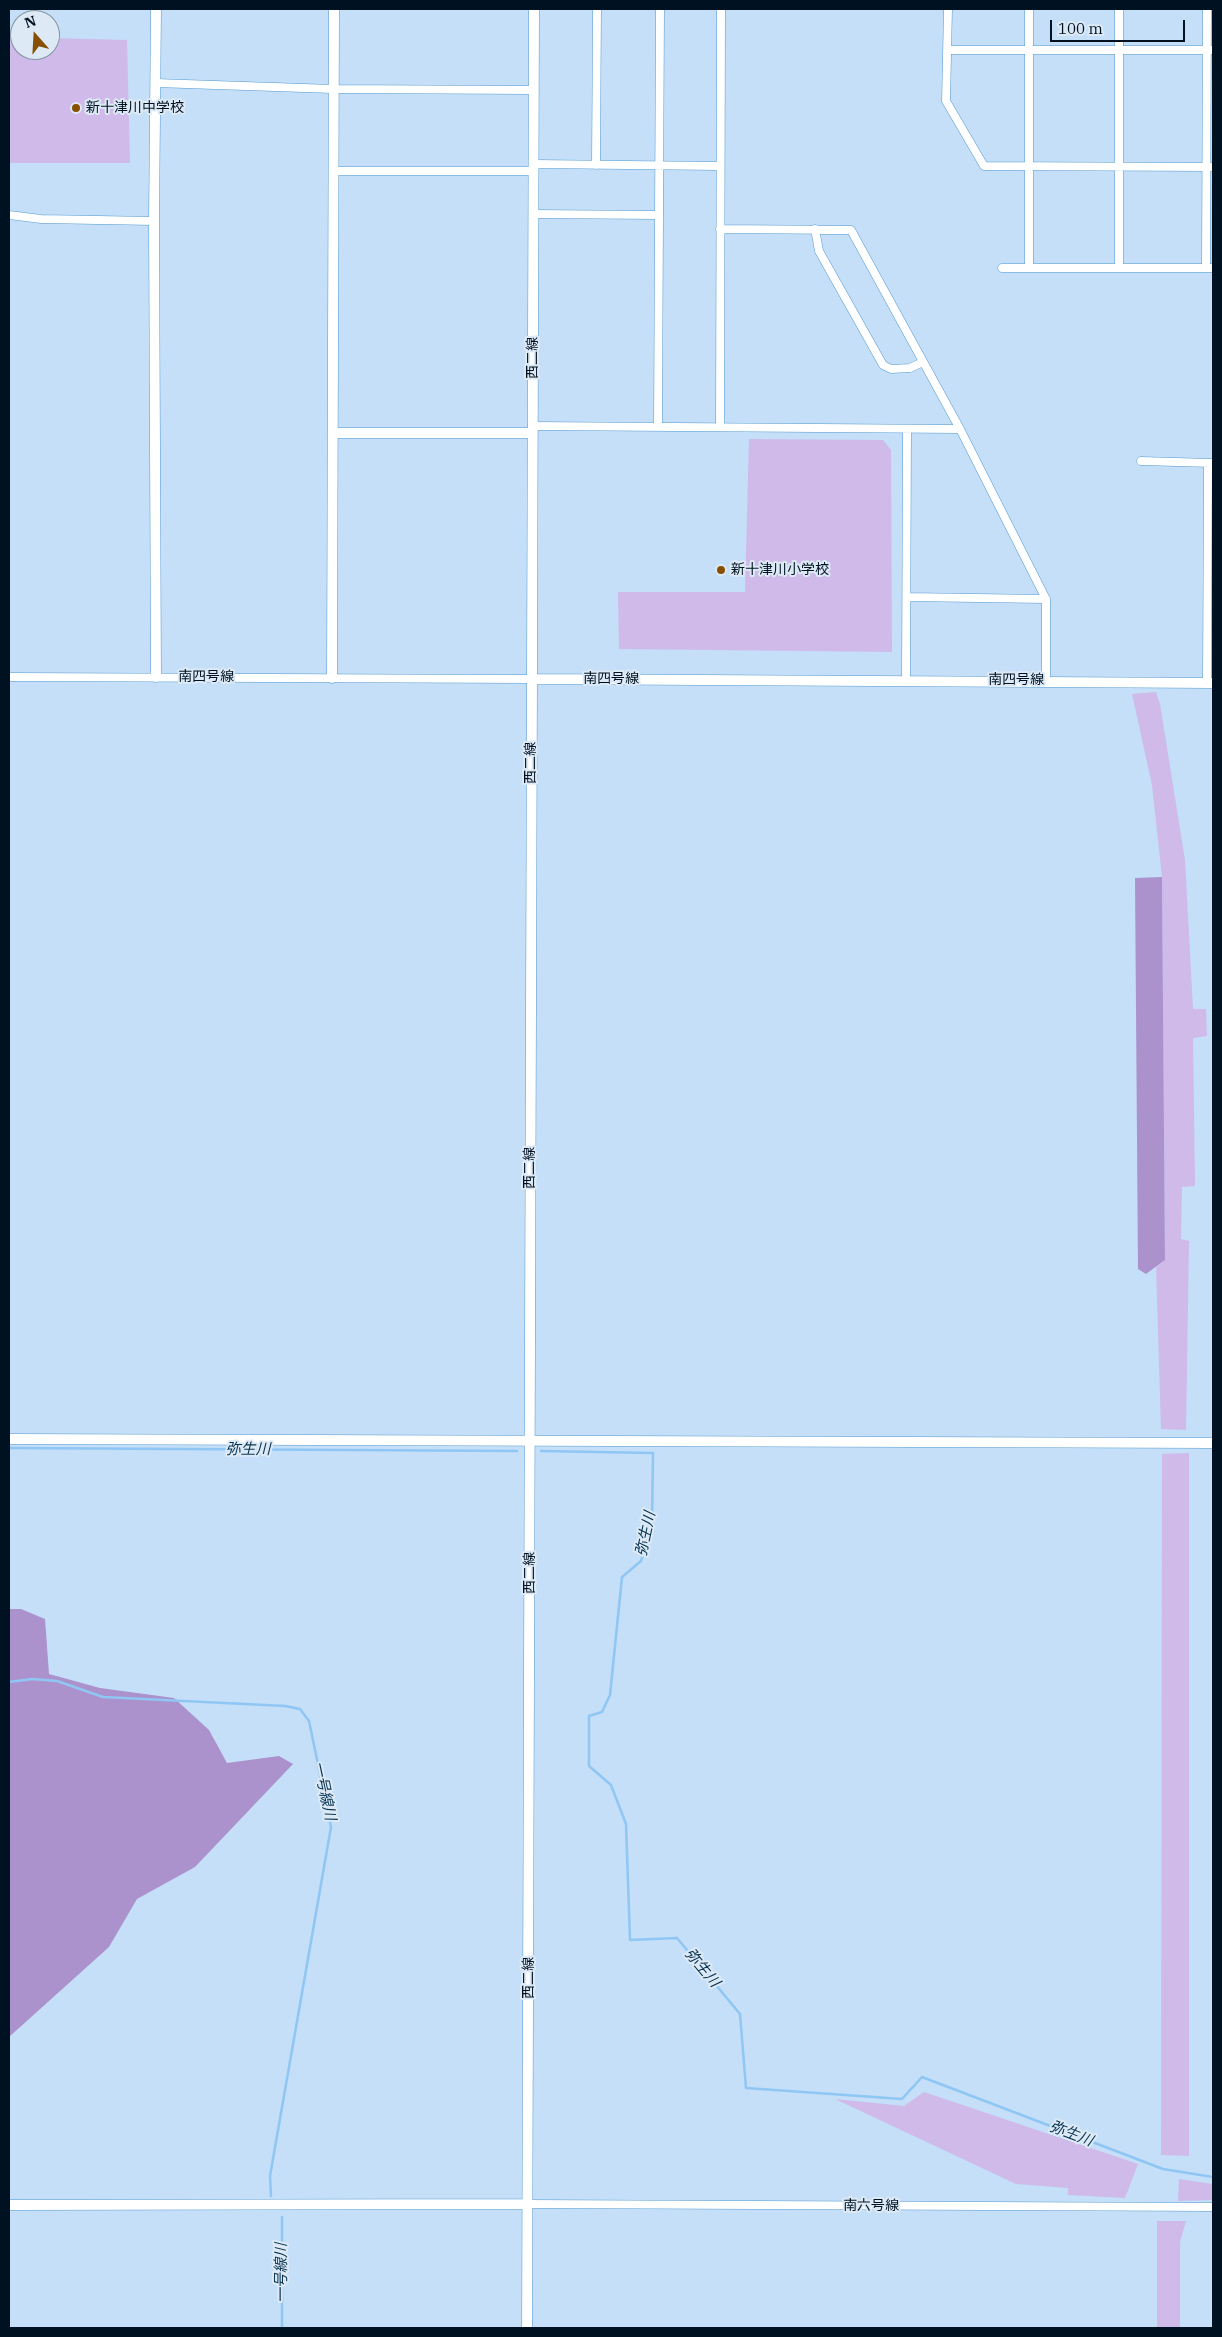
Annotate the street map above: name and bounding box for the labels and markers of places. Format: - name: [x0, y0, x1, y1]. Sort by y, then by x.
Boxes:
- place label: 新十津川中学校: [86, 100, 184, 116]
- marker: 新十津川中学校: [70, 102, 82, 114]
- place label: 新十津川小学校: [731, 562, 829, 578]
- marker: 新十津川小学校: [715, 564, 727, 576]

